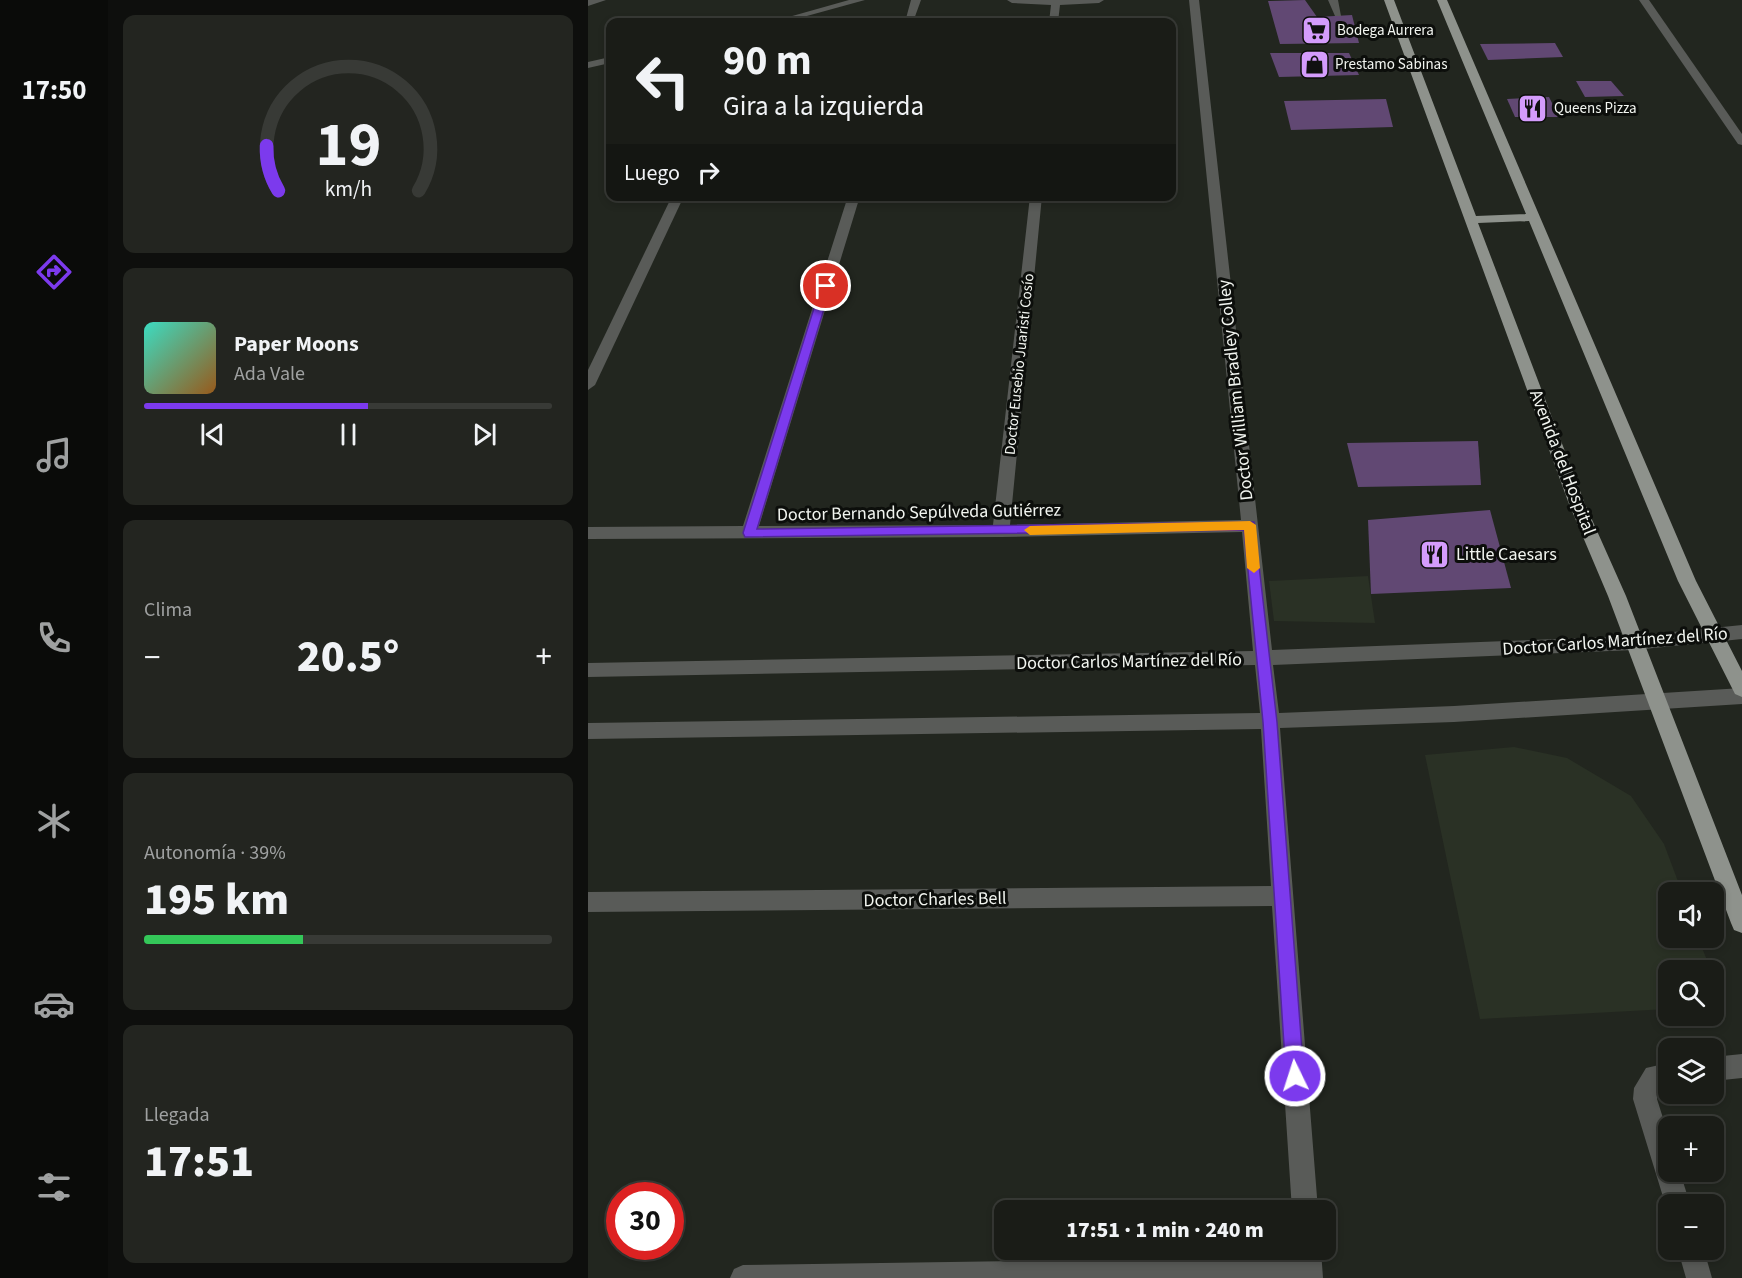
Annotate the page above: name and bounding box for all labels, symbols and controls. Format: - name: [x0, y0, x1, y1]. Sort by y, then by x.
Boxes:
- supermarket icon: Bodega Aurrera: [1300, 14, 1332, 46]
- place label: Bodega Aurrera: [1337, 20, 1434, 41]
- text: 90 m: [723, 31, 812, 91]
- icon: left: [624, 42, 702, 120]
- shop icon: Prestamo Sabinas: [1298, 48, 1330, 80]
- place label: Prestamo Sabinas: [1335, 54, 1447, 75]
- text: 17:50: [21, 71, 87, 110]
- text: Gira a la izquierda: [723, 87, 924, 126]
- restaurant icon: Queens Pizza: [1517, 92, 1549, 124]
- place label: Queens Pizza: [1554, 98, 1637, 119]
- text: 19: [315, 101, 381, 190]
- icon: right: [692, 156, 725, 189]
- text: Luego: [624, 157, 680, 189]
- text: km/h: [324, 174, 372, 205]
- icon: directions: [33, 251, 75, 293]
- pin: [800, 260, 851, 311]
- icon: arrive: [809, 269, 842, 302]
- street label: Doctor Eusebio Juaristi Cosío: [1000, 272, 1039, 456]
- street label: Doctor William Bradley Colley: [1211, 278, 1260, 502]
- text: Paper Moons: [234, 328, 359, 360]
- text: Ada Vale: [234, 360, 305, 388]
- street label: Avenida del Hospital: [1523, 386, 1602, 538]
- icon: previous: [196, 418, 229, 451]
- icon: pause: [332, 418, 365, 451]
- icon: next: [468, 418, 501, 451]
- icon: music: [33, 434, 75, 476]
- street label: Doctor Bernando Sepúlveda Gutiérrez: [777, 498, 1062, 527]
- restaurant icon: Little Caesars: [1419, 538, 1451, 570]
- place label: Little Caesars: [1456, 542, 1557, 567]
- text: Clima: [144, 596, 192, 624]
- icon: phone: [33, 617, 75, 659]
- street label: Doctor Carlos Martínez del Río: [1502, 621, 1729, 662]
- text: 20.5°: [297, 625, 399, 689]
- text: −: [144, 634, 160, 681]
- text: +: [536, 634, 552, 681]
- street label: Doctor Carlos Martínez del Río: [1016, 647, 1242, 676]
- icon: climate: [33, 800, 75, 842]
- text: Autonomía · 39%: [144, 839, 286, 867]
- text: 195 km: [144, 868, 289, 932]
- map controls: [1658, 882, 1724, 1260]
- button: sound: [1658, 882, 1724, 948]
- street label: Doctor Charles Bell: [863, 886, 1007, 913]
- button: search: [1658, 960, 1724, 1026]
- icon: car: [33, 983, 75, 1025]
- button: layers: [1658, 1038, 1724, 1104]
- position arrow: [1263, 1044, 1327, 1108]
- text: Llegada: [144, 1101, 210, 1129]
- button: +: [1658, 1116, 1724, 1182]
- text: 17:51: [144, 1130, 254, 1194]
- icon: filters: [33, 1166, 75, 1208]
- speed limit sign: 30: [606, 1182, 684, 1260]
- button: −: [1658, 1194, 1724, 1260]
- text: 17:51 · 1 min · 240 m: [1066, 1214, 1264, 1246]

